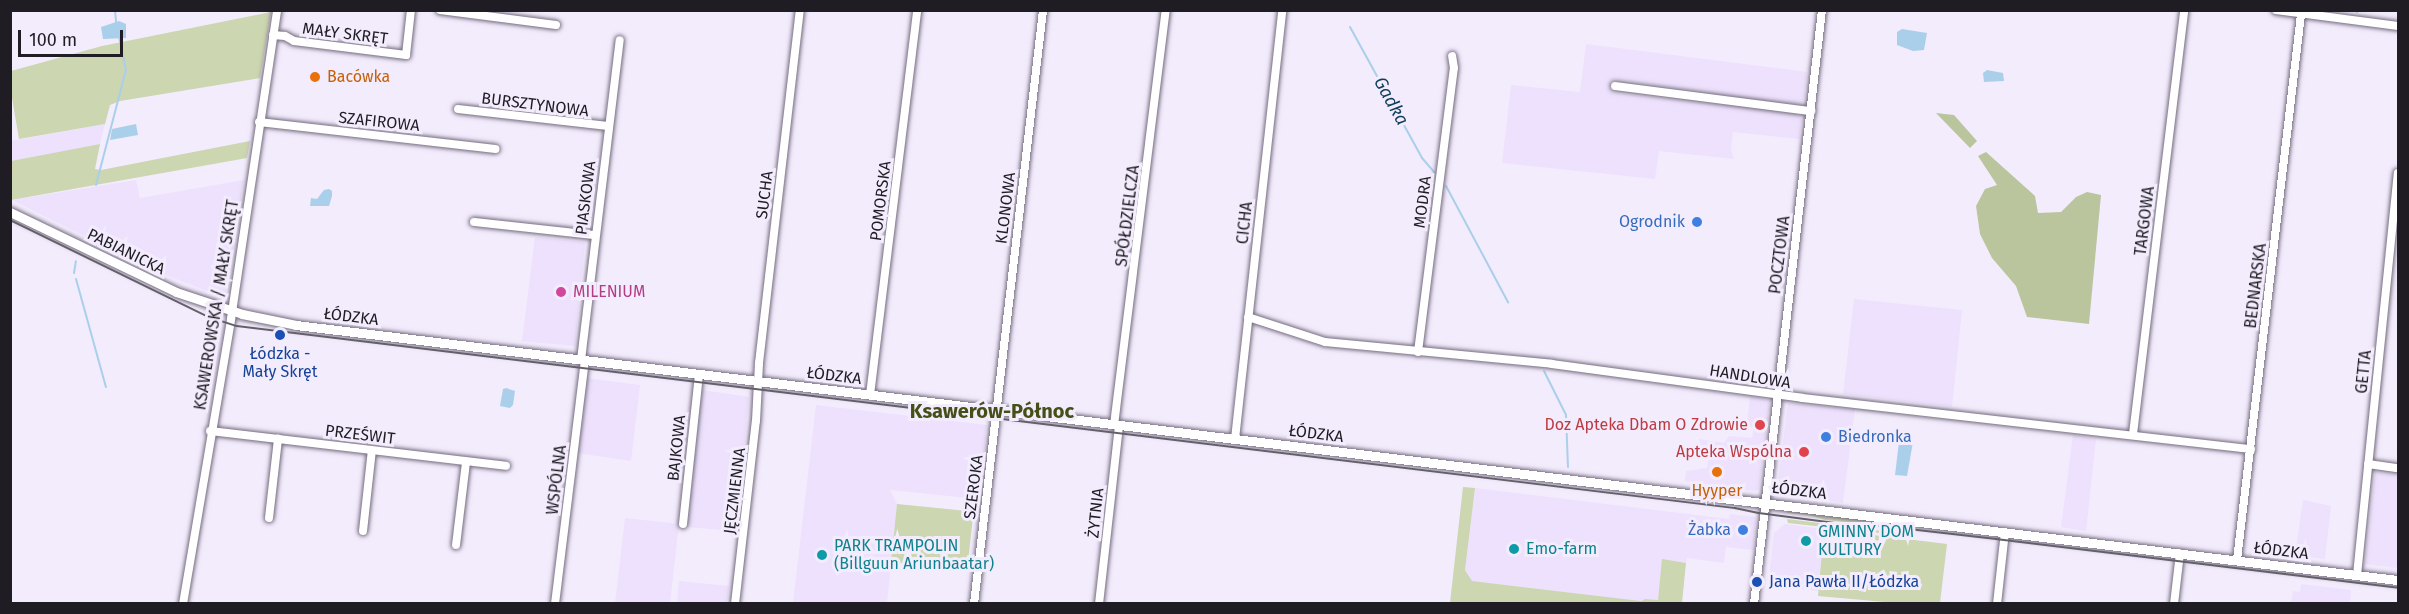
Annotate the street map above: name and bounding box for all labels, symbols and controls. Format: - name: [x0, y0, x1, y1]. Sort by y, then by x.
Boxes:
- scale bar: [21, 18, 126, 56]
- street label: MAŁY SKRĘT: [301, 19, 389, 49]
- text: 100 m: [29, 29, 77, 51]
- place label: Bacówka: [327, 67, 390, 87]
- marker: Bacówka: [308, 70, 322, 84]
- water label: Gadka: [1369, 73, 1413, 129]
- street label: BURSZTYNOWA: [480, 89, 590, 121]
- street label: SZAFIROWA: [337, 108, 421, 136]
- street label: PIASKOWA: [572, 160, 600, 236]
- street label: POMORSKA: [867, 160, 895, 242]
- street label: SPÓŁDZIELCZA: [1112, 164, 1144, 268]
- street label: SUCHA: [753, 170, 777, 220]
- street label: KLONOWA: [992, 171, 1020, 245]
- street label: MODRA: [1410, 175, 1436, 229]
- street label: TARGOWA: [2131, 185, 2159, 257]
- street label: KSAWEROWSKA / MAŁY SKRĘT: [191, 198, 243, 412]
- street label: CICHA: [1233, 201, 1257, 245]
- place label: Ogrodnik: [1619, 212, 1685, 232]
- marker: Ogrodnik: [1690, 215, 1704, 229]
- street label: POCZTOWA: [1766, 215, 1794, 295]
- street label: PABIANICKA: [84, 225, 168, 279]
- street label: BEDNARSKA: [2241, 242, 2271, 330]
- place label: MILENIUM: [573, 282, 645, 302]
- marker: MILENIUM: [554, 285, 568, 299]
- street label: ŁÓDZKA: [322, 304, 380, 330]
- marker: Łódzka - Mały Skręt: [273, 328, 287, 342]
- place label: Łódzka - Mały Skręt: [242, 344, 318, 382]
- street label: GETTA: [2352, 349, 2376, 395]
- street label: HANDLOWA: [1708, 361, 1792, 393]
- street label: ŁÓDZKA: [805, 363, 863, 389]
- district label: Ksawerów-Północ: [910, 399, 1074, 423]
- street label: BAJKOWA: [664, 414, 690, 482]
- place label: Doz Apteka Dbam O Zdrowie: [1544, 415, 1748, 435]
- marker: Doz Apteka Dbam O Zdrowie: [1753, 418, 1767, 432]
- street label: PRZEŚWIT: [324, 421, 396, 449]
- street label: ŁÓDZKA: [1287, 421, 1345, 447]
- place label: Biedronka: [1838, 427, 1912, 447]
- marker: Biedronka: [1819, 430, 1833, 444]
- place label: Apteka Wspólna: [1676, 442, 1792, 462]
- street label: WSPÓLNA: [543, 444, 571, 516]
- marker: Apteka Wspólna: [1797, 445, 1811, 459]
- street label: JĘCZMIENNA: [720, 447, 750, 535]
- street label: SZEROKA: [961, 454, 987, 520]
- marker: Hyyper: [1710, 465, 1724, 479]
- street label: ŁÓDZKA: [1770, 478, 1828, 504]
- place label: Hyyper: [1691, 481, 1743, 501]
- street label: ŻYTNIA: [1084, 487, 1108, 539]
- place label: Żabka: [1688, 520, 1731, 540]
- place label: GMINNY DOM KULTURY: [1818, 522, 1914, 560]
- marker: Żabka: [1736, 523, 1750, 537]
- marker: GMINNY DOM KULTURY: [1799, 534, 1813, 548]
- place label: PARK TRAMPOLIN (Billguun Ariunbaatar): [834, 536, 994, 574]
- street label: ŁÓDZKA: [2252, 538, 2310, 564]
- place label: Emo-farm: [1526, 539, 1597, 559]
- marker: Emo-farm: [1507, 542, 1521, 556]
- marker: PARK TRAMPOLIN (Billguun Ariunbaatar): [815, 548, 829, 562]
- place label: Jana Pawła II/Łódzka: [1769, 572, 1919, 592]
- marker: Jana Pawła II/Łódzka: [1750, 575, 1764, 589]

